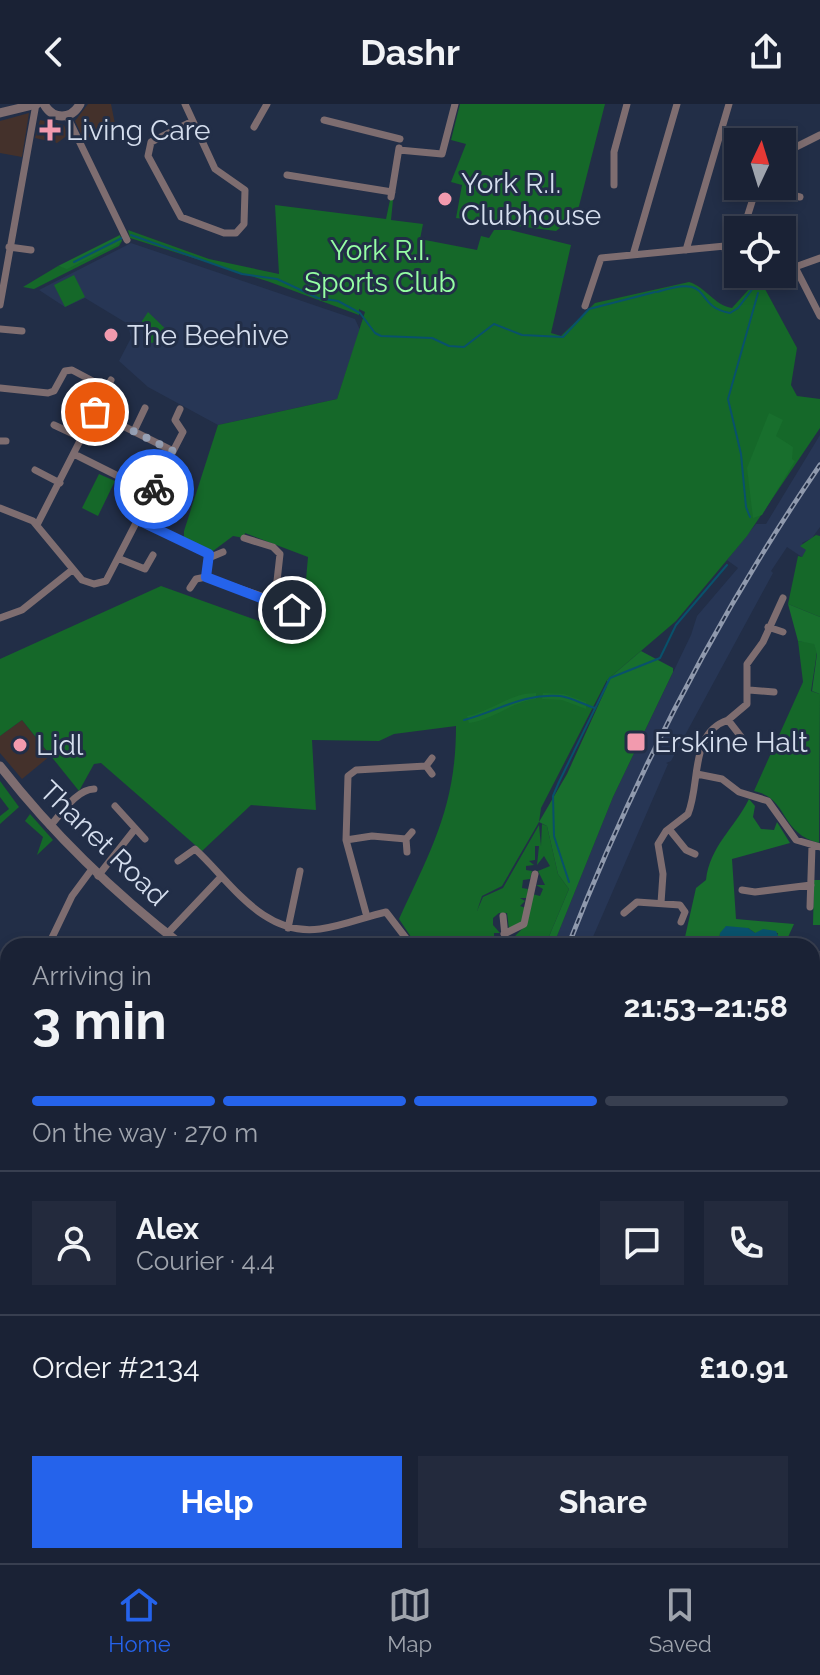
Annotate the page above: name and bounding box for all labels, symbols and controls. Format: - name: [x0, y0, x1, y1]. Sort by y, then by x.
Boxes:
- icon: back: [32, 30, 76, 74]
- icon: share: [744, 30, 788, 74]
- text: Dashr: [360, 31, 460, 73]
- place label: Living Care: [66, 114, 211, 147]
- marker: Living Care: [41, 121, 59, 139]
- north arrow: [724, 128, 796, 200]
- map controls: [724, 128, 796, 288]
- place label: York R.I. Clubhouse: [461, 167, 601, 232]
- marker: York R.I. Clubhouse: [436, 190, 454, 208]
- button: locate: [724, 216, 796, 288]
- park label: York R.I. Sports Club: [304, 234, 456, 299]
- place label: The Beehive: [127, 319, 289, 352]
- marker: The Beehive: [102, 326, 120, 344]
- pin: [61, 378, 129, 446]
- icon: bag: [73, 390, 117, 434]
- courier: [114, 449, 194, 529]
- icon: bike: [132, 467, 176, 511]
- pin: [258, 576, 326, 644]
- icon: home: [270, 588, 314, 632]
- place label: Erskine Halt: [654, 726, 809, 759]
- place label: Lidl: [36, 729, 84, 762]
- marker: Erskine Halt: [625, 731, 647, 753]
- marker: Lidl: [11, 736, 29, 754]
- street label: Thanet Road: [33, 774, 174, 913]
- text: Arriving in: [32, 961, 152, 991]
- text: 21:53–21:58: [624, 989, 788, 1024]
- text: 3 min: [32, 990, 167, 1051]
- text: On the way · 270 m: [32, 1118, 258, 1148]
- button: person: [32, 1201, 116, 1285]
- button: chat: [600, 1201, 684, 1285]
- button: phone: [704, 1201, 788, 1285]
- text: Alex: [136, 1211, 199, 1246]
- text: Courier · 4.4: [136, 1246, 275, 1276]
- text: Order #2134: [32, 1350, 200, 1385]
- text: £10.91: [699, 1350, 788, 1385]
- button: Help: [32, 1456, 402, 1548]
- button: Share: [418, 1456, 788, 1548]
- tab: Home: [108, 1583, 171, 1657]
- tab: Map: [387, 1583, 432, 1657]
- tab: Saved: [649, 1583, 712, 1657]

